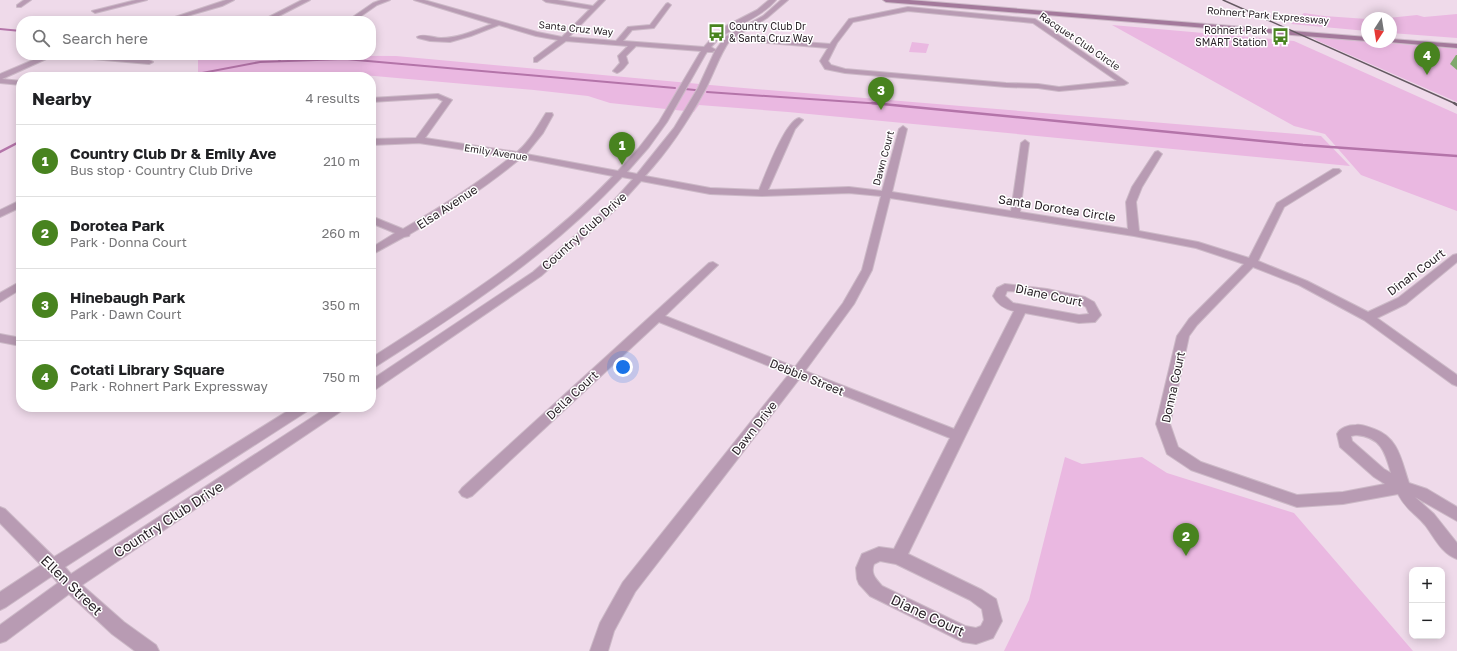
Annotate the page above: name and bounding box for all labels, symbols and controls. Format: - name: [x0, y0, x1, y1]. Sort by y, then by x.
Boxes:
- street label: Rohnert Park Expressway: [1206, 4, 1330, 26]
- street label: Racquet Club Circle: [1037, 10, 1123, 73]
- north arrow: [1361, 12, 1397, 48]
- search box: [16, 16, 376, 60]
- street label: Santa Cruz Way: [538, 18, 614, 38]
- place label: Country Club Dr & Santa Cruz Way: [729, 20, 813, 44]
- bus stop icon: Country Club Dr & Santa Cruz Way: [706, 22, 726, 42]
- place label: Rohnert Park SMART Station: [1195, 24, 1267, 48]
- bus stop icon: Rohnert Park SMART Station: [1270, 26, 1290, 46]
- icon: search: [30, 27, 52, 49]
- text: Search here: [62, 29, 148, 47]
- pin: 4: [1414, 42, 1440, 75]
- pin: 3: [868, 77, 894, 110]
- text: Nearby: [32, 88, 92, 109]
- text: 4 results: [306, 90, 360, 106]
- street label: Dawn Court: [870, 129, 896, 187]
- pin: 1: [609, 132, 635, 165]
- street label: Emily Avenue: [463, 141, 529, 163]
- text: Country Club Dr & Emily Ave: [70, 144, 276, 162]
- text: 1: [42, 153, 48, 169]
- text: 210 m: [323, 153, 360, 169]
- text: Bus stop · Country Club Drive: [70, 162, 253, 178]
- street label: Elsa Avenue: [414, 182, 480, 232]
- street label: Country Club Drive: [539, 189, 629, 273]
- street label: Santa Dorotea Circle: [997, 191, 1117, 225]
- text: Dorotea Park: [70, 216, 165, 234]
- text: 2: [41, 225, 49, 241]
- text: 260 m: [322, 225, 360, 241]
- text: Park · Donna Court: [70, 234, 187, 250]
- street label: Dinah Court: [1384, 245, 1448, 299]
- street label: Diane Court: [1014, 281, 1084, 309]
- text: Hinebaugh Park: [70, 288, 185, 306]
- text: 3: [41, 297, 49, 313]
- text: 350 m: [322, 297, 360, 313]
- text: Park · Dawn Court: [70, 306, 182, 322]
- street label: Donna Court: [1158, 350, 1188, 424]
- street label: Debbie Street: [768, 355, 847, 399]
- your location: [613, 357, 633, 377]
- text: Cotati Library Square: [70, 360, 225, 378]
- street label: Della Court: [543, 367, 601, 423]
- text: 4: [41, 369, 49, 385]
- text: 750 m: [323, 369, 360, 385]
- text: Park · Rohnert Park Expressway: [70, 378, 268, 394]
- street label: Dawn Drive: [728, 398, 780, 458]
- street label: Country Club Drive: [110, 477, 226, 561]
- pin: 2: [1173, 523, 1199, 556]
- street label: Ellen Street: [38, 551, 106, 619]
- map controls: [1409, 567, 1445, 639]
- button: +: [1409, 567, 1445, 603]
- street label: Diane Court: [888, 591, 968, 639]
- button: −: [1409, 603, 1445, 639]

